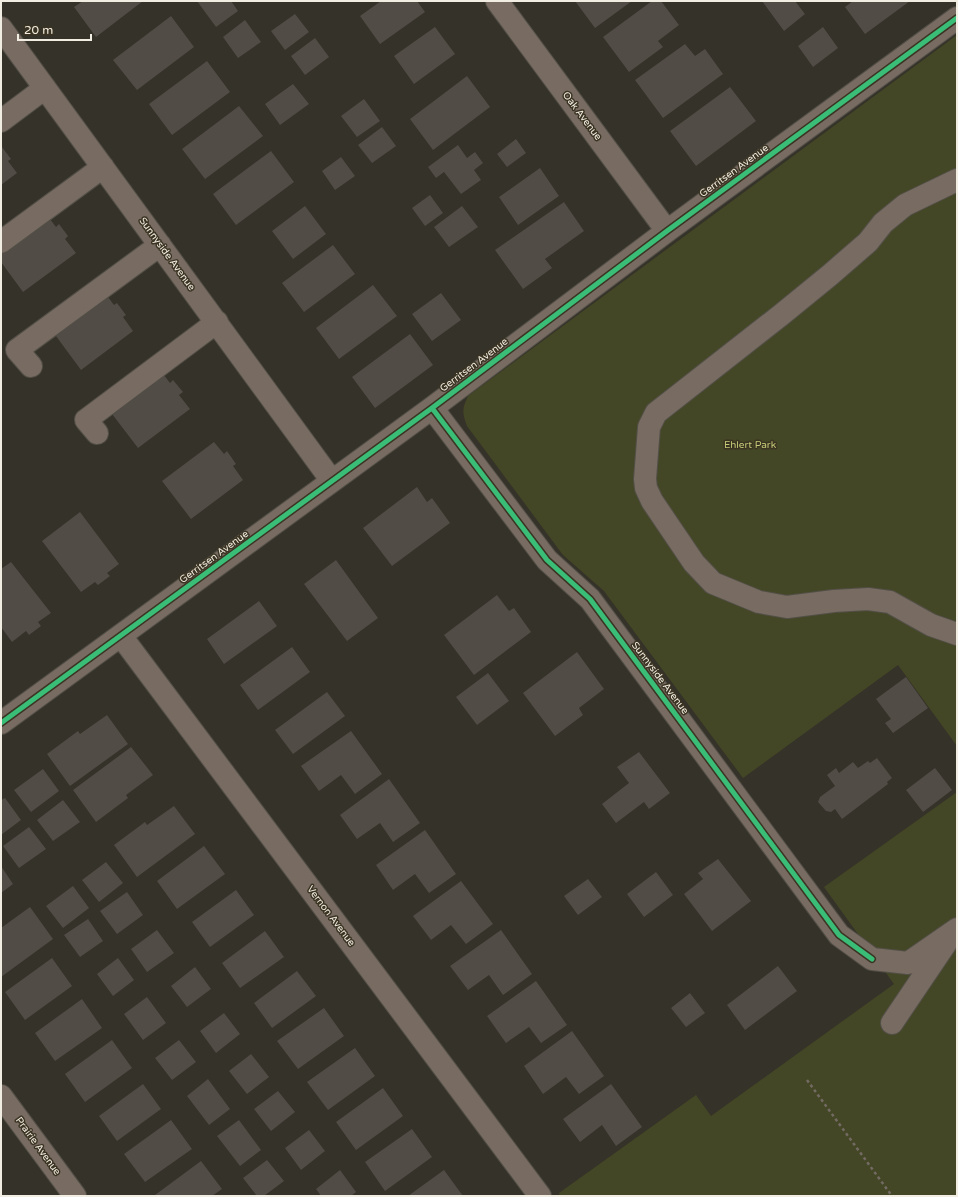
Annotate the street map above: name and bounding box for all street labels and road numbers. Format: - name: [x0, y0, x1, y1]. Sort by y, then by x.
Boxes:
- street label: Oak Avenue: [560, 89, 604, 143]
- street label: Gerritsen Avenue: [697, 142, 771, 200]
- street label: Sunnyside Avenue: [136, 215, 198, 293]
- street label: Gerritsen Avenue: [438, 335, 511, 395]
- street label: Gerritsen Avenue: [177, 528, 251, 586]
- street label: Sunnyside Avenue: [629, 640, 691, 717]
- street label: Vernon Avenue: [304, 883, 358, 949]
- street label: Prairie Avenue: [13, 1115, 63, 1178]

